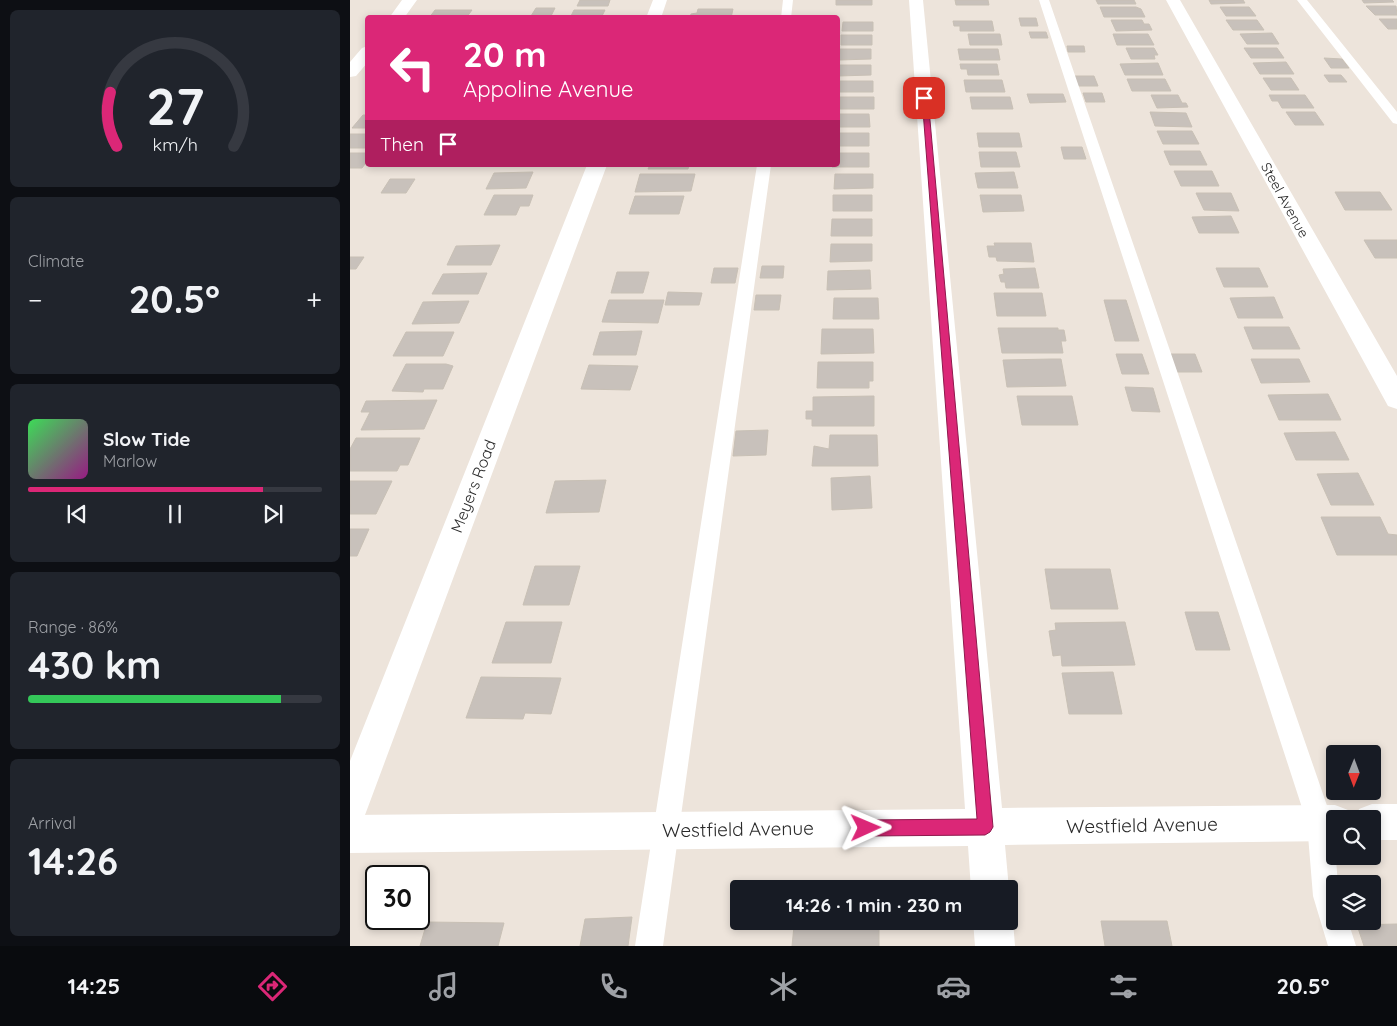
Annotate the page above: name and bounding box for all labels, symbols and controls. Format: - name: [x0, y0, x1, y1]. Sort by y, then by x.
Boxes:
- text: 20 m: [463, 32, 546, 76]
- icon: left: [380, 35, 445, 100]
- text: 27: [146, 73, 204, 138]
- text: Appoline Avenue: [463, 75, 633, 103]
- pin: [903, 77, 945, 119]
- icon: arrive: [910, 84, 938, 112]
- icon: arrive: [434, 130, 462, 158]
- text: Then: [380, 132, 424, 156]
- text: km/h: [152, 133, 198, 155]
- street label: Steel Avenue: [1257, 159, 1313, 241]
- text: Climate: [28, 251, 84, 271]
- text: 20.5°: [129, 275, 220, 323]
- text: −: [28, 282, 43, 317]
- text: +: [306, 282, 322, 317]
- text: Slow Tide: [103, 427, 191, 451]
- street label: Meyers Road: [446, 437, 500, 535]
- text: Marlow: [103, 451, 157, 471]
- icon: previous: [63, 500, 91, 528]
- icon: pause: [161, 500, 189, 528]
- icon: next: [259, 500, 287, 528]
- text: Range · 86%: [28, 617, 118, 637]
- text: 430 km: [28, 641, 161, 689]
- north arrow: [1326, 745, 1381, 800]
- map controls: [1326, 745, 1381, 930]
- position arrow: [839, 801, 891, 853]
- button: search: [1326, 810, 1381, 865]
- street label: Westfield Avenue: [1066, 812, 1218, 838]
- text: Arrival: [28, 813, 76, 833]
- street label: Westfield Avenue: [662, 816, 814, 842]
- text: 14:26: [28, 837, 118, 885]
- speed limit sign: 30: [365, 865, 430, 930]
- button: layers: [1326, 875, 1381, 930]
- text: 14:26 · 1 min · 230 m: [786, 893, 962, 917]
- icon: directions: [255, 969, 290, 1004]
- icon: music: [426, 969, 461, 1004]
- icon: phone: [596, 969, 631, 1004]
- icon: climate: [766, 969, 801, 1004]
- icon: car: [936, 969, 971, 1004]
- icon: filters: [1106, 969, 1141, 1004]
- text: 14:25: [68, 972, 120, 1000]
- text: 20.5°: [1276, 972, 1329, 1000]

